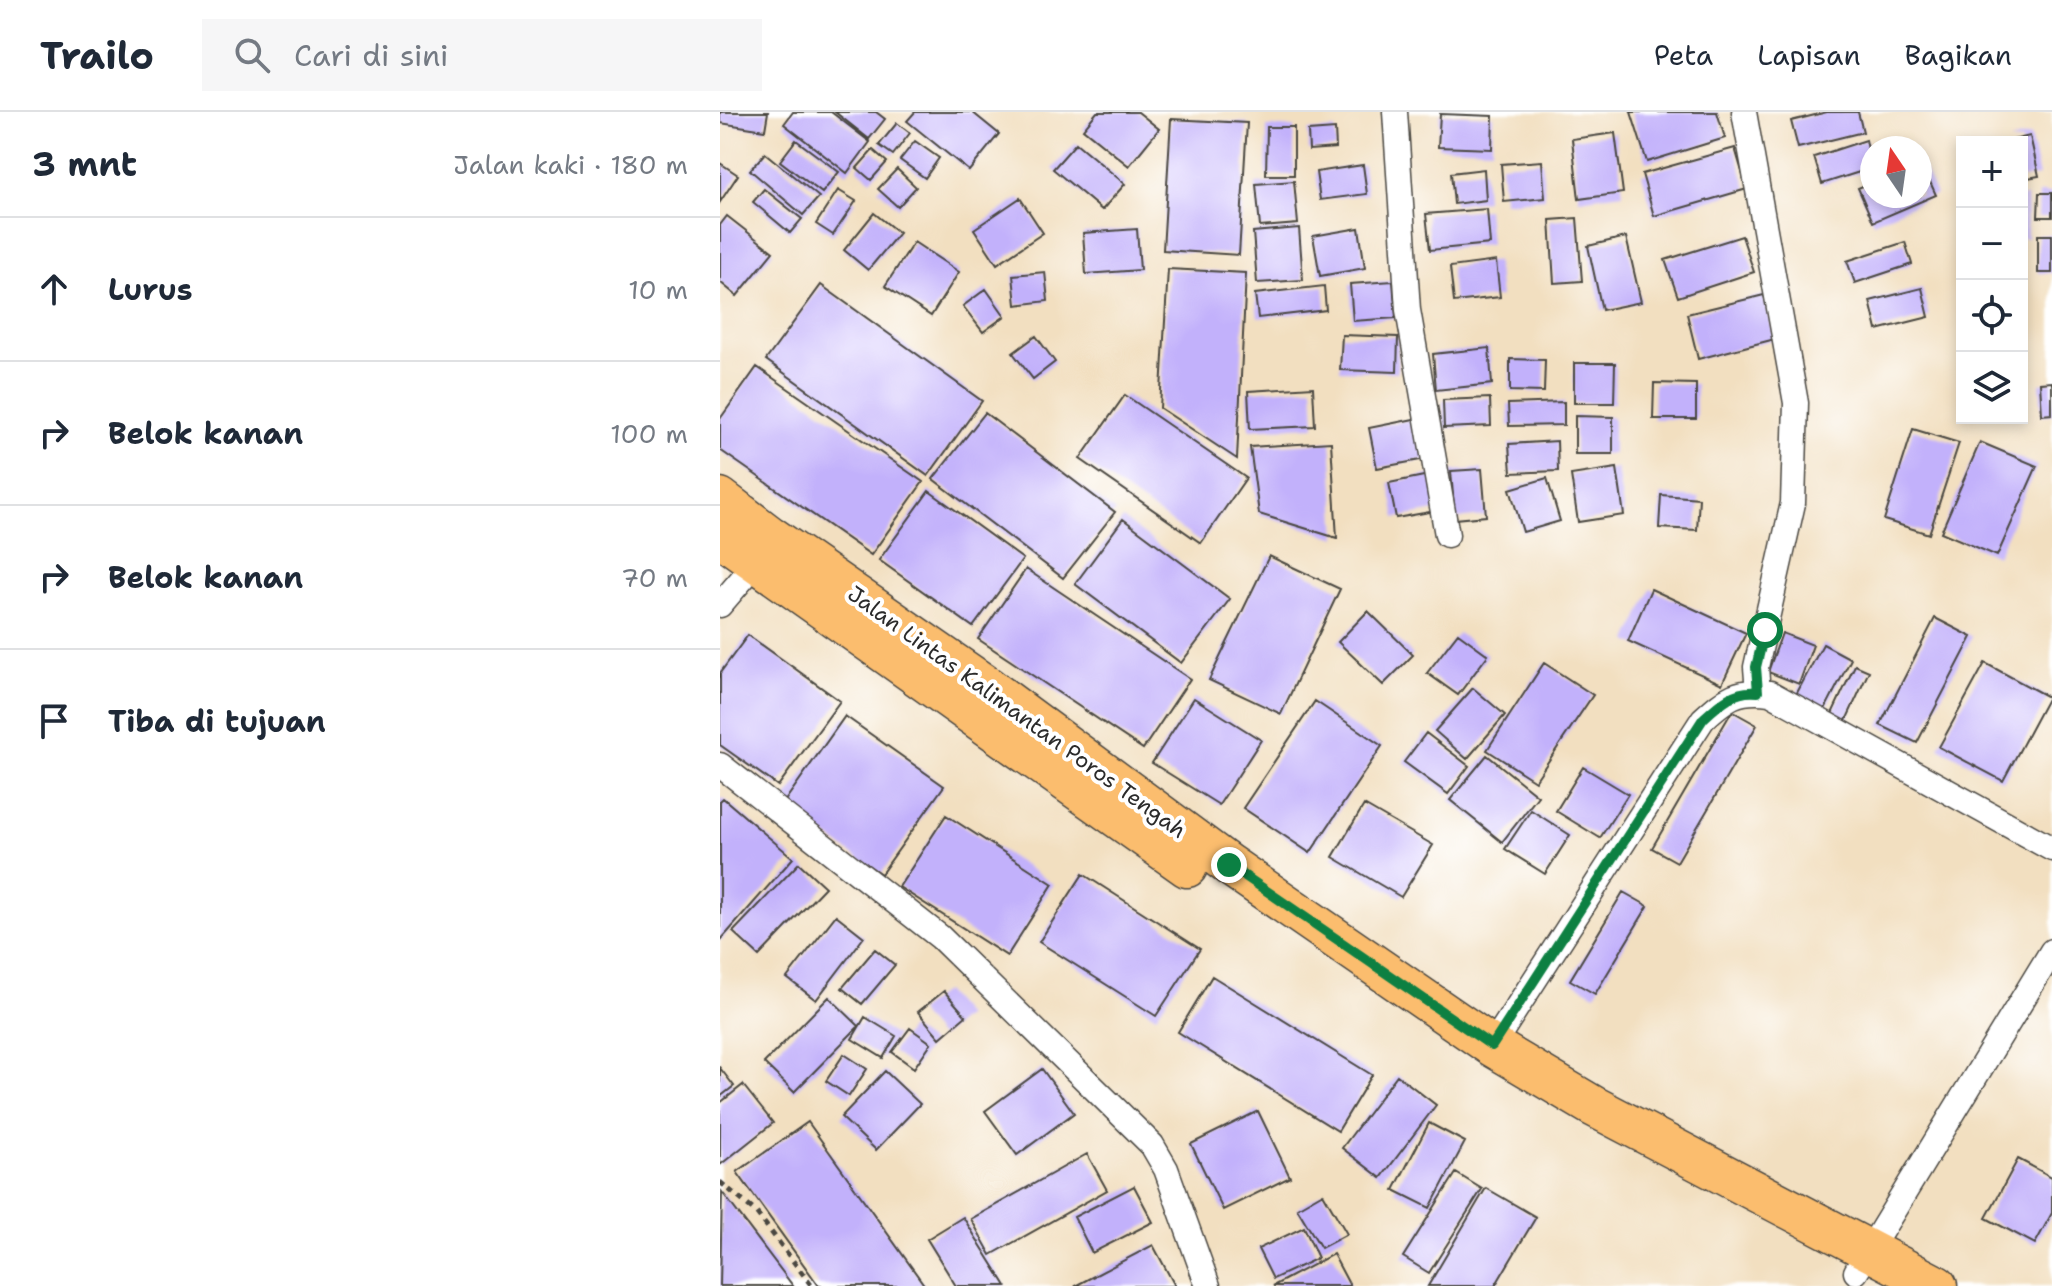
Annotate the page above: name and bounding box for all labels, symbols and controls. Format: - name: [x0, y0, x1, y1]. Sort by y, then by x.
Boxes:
- search box: [202, 19, 762, 91]
- text: Trailo: [40, 30, 154, 81]
- icon: search: [230, 33, 274, 77]
- text: Cari di sini: [294, 35, 449, 76]
- text: Peta: [1654, 36, 1713, 74]
- text: Lapisan: [1757, 36, 1861, 74]
- text: Bagikan: [1905, 36, 2012, 74]
- north arrow: [1860, 136, 1932, 208]
- map controls: [1956, 136, 2028, 424]
- button: +: [1956, 136, 2028, 208]
- text: 3 mnt: [32, 141, 137, 187]
- text: Jalan kaki · 180 m: [453, 147, 688, 182]
- button: −: [1956, 208, 2028, 280]
- icon: ahead: [32, 267, 76, 311]
- text: Lurus: [108, 269, 193, 310]
- text: 10 m: [628, 272, 688, 307]
- button: locate: [1956, 280, 2028, 352]
- button: layers: [1956, 352, 2028, 424]
- icon: right: [32, 411, 76, 455]
- text: Belok kanan: [108, 413, 303, 454]
- text: 100 m: [610, 416, 688, 451]
- icon: right: [32, 555, 76, 599]
- text: Belok kanan: [108, 557, 303, 598]
- text: 70 m: [621, 560, 688, 595]
- street label: Jalan Lintas Kalimantan Poros Tengah: [842, 579, 1192, 845]
- route start: [1747, 612, 1783, 648]
- icon: arrive: [32, 699, 76, 743]
- text: Tiba di tujuan: [108, 701, 326, 742]
- route end: [1211, 847, 1247, 883]

